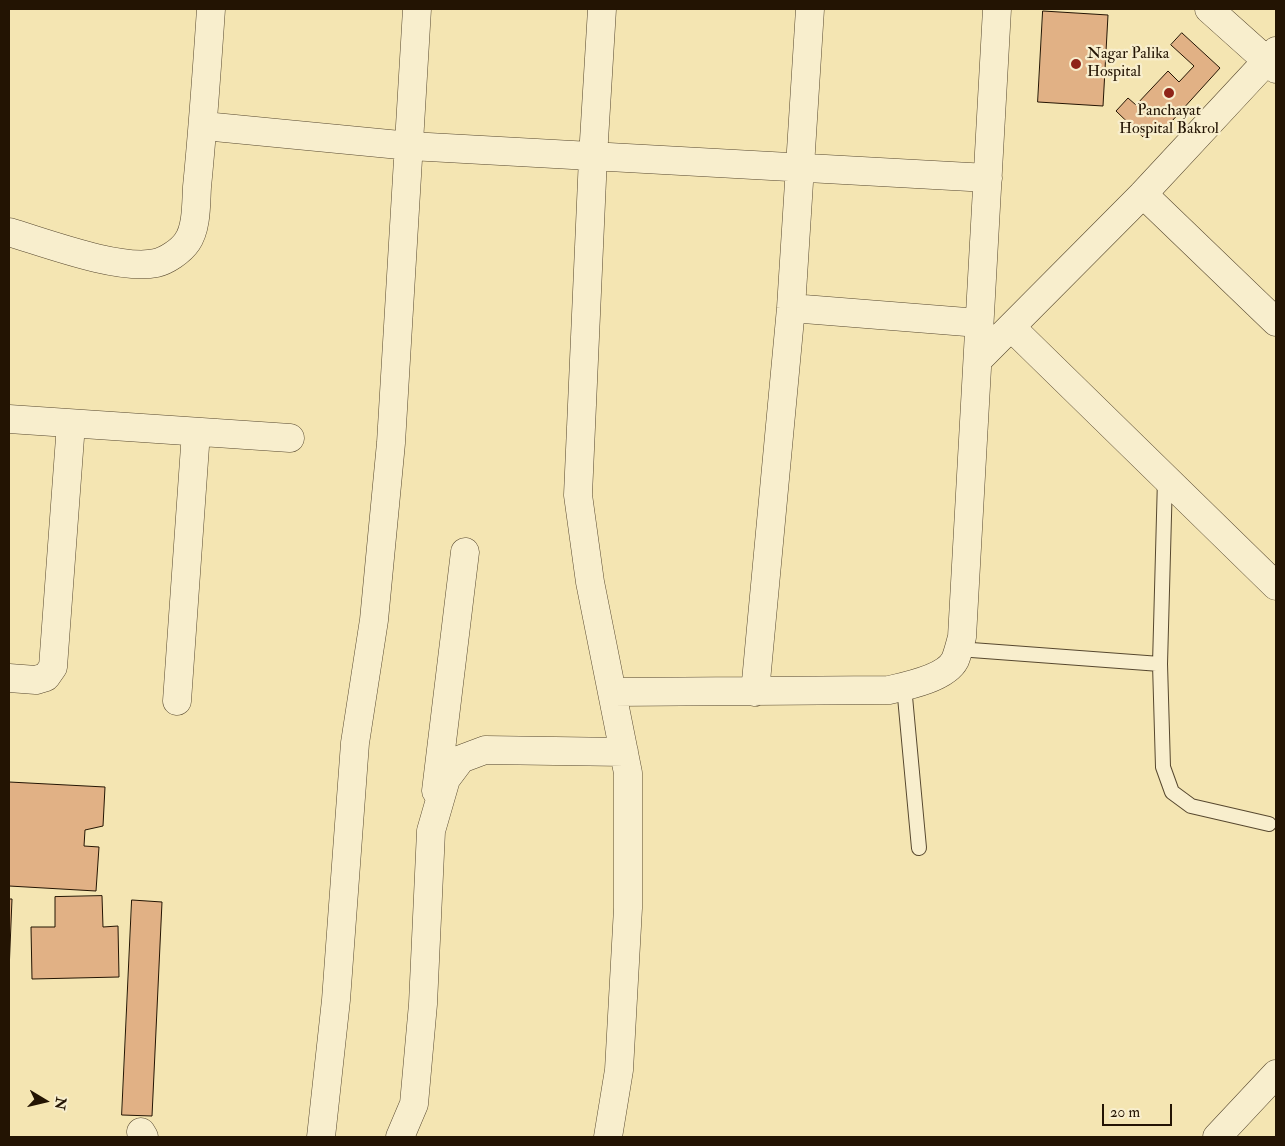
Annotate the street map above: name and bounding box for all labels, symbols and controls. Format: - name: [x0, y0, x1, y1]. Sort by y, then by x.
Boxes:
- place label: Nagar Palika Hospital: [1087, 45, 1169, 83]
- marker: Nagar Palika Hospital: [1069, 57, 1083, 71]
- marker: Panchayat Hospital Bakrol: [1162, 86, 1176, 100]
- place label: Panchayat Hospital Bakrol: [1119, 102, 1219, 140]
- north arrow: [20, 1076, 70, 1126]
- scale bar: [1105, 1094, 1175, 1126]
- text: N: [51, 1096, 70, 1111]
- text: 20 m: [1110, 1103, 1140, 1122]

